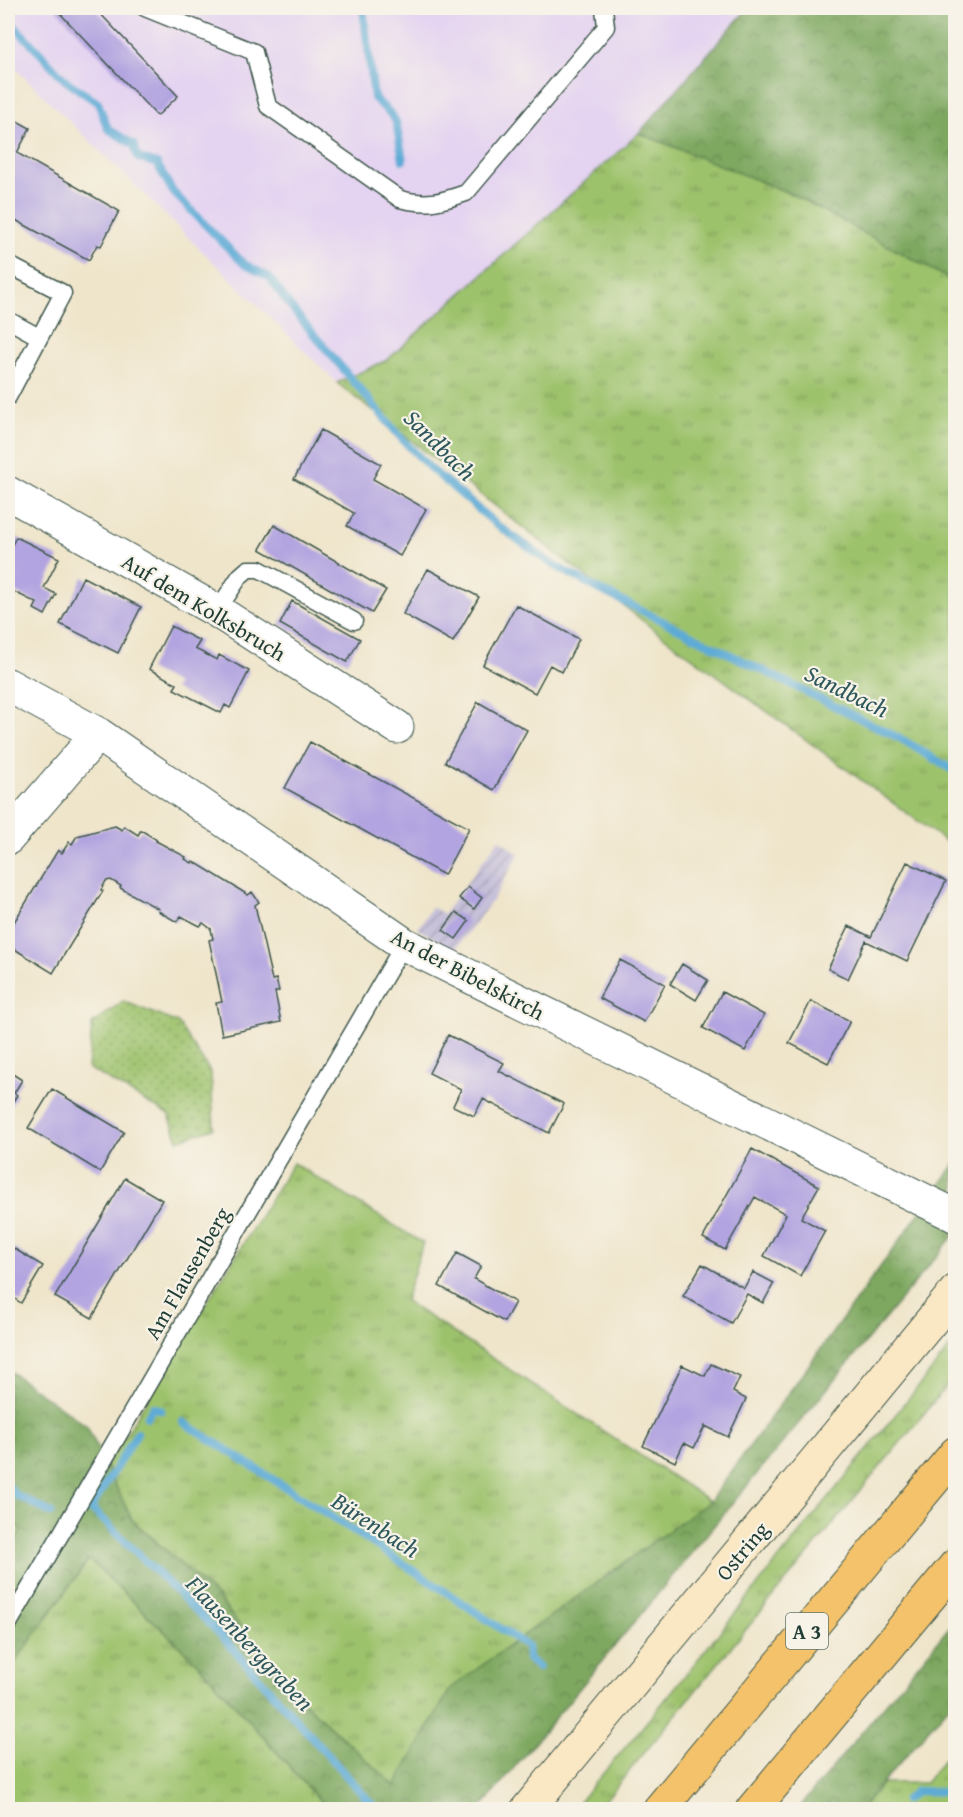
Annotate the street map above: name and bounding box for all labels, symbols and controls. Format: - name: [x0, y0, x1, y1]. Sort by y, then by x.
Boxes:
- water label: Sandbach: [396, 401, 484, 489]
- street label: Auf dem Kolksbruch: [116, 545, 293, 669]
- water label: Sandbach: [799, 656, 895, 726]
- street label: An der Bibelskirch: [386, 920, 551, 1028]
- street label: Am Flausenberg: [136, 1201, 238, 1345]
- water label: Bürenbach: [324, 1483, 427, 1567]
- street label: Ostring: [708, 1514, 776, 1587]
- water label: Flausenberggraben: [177, 1567, 322, 1719]
- road number: A 3: [786, 1613, 828, 1649]

